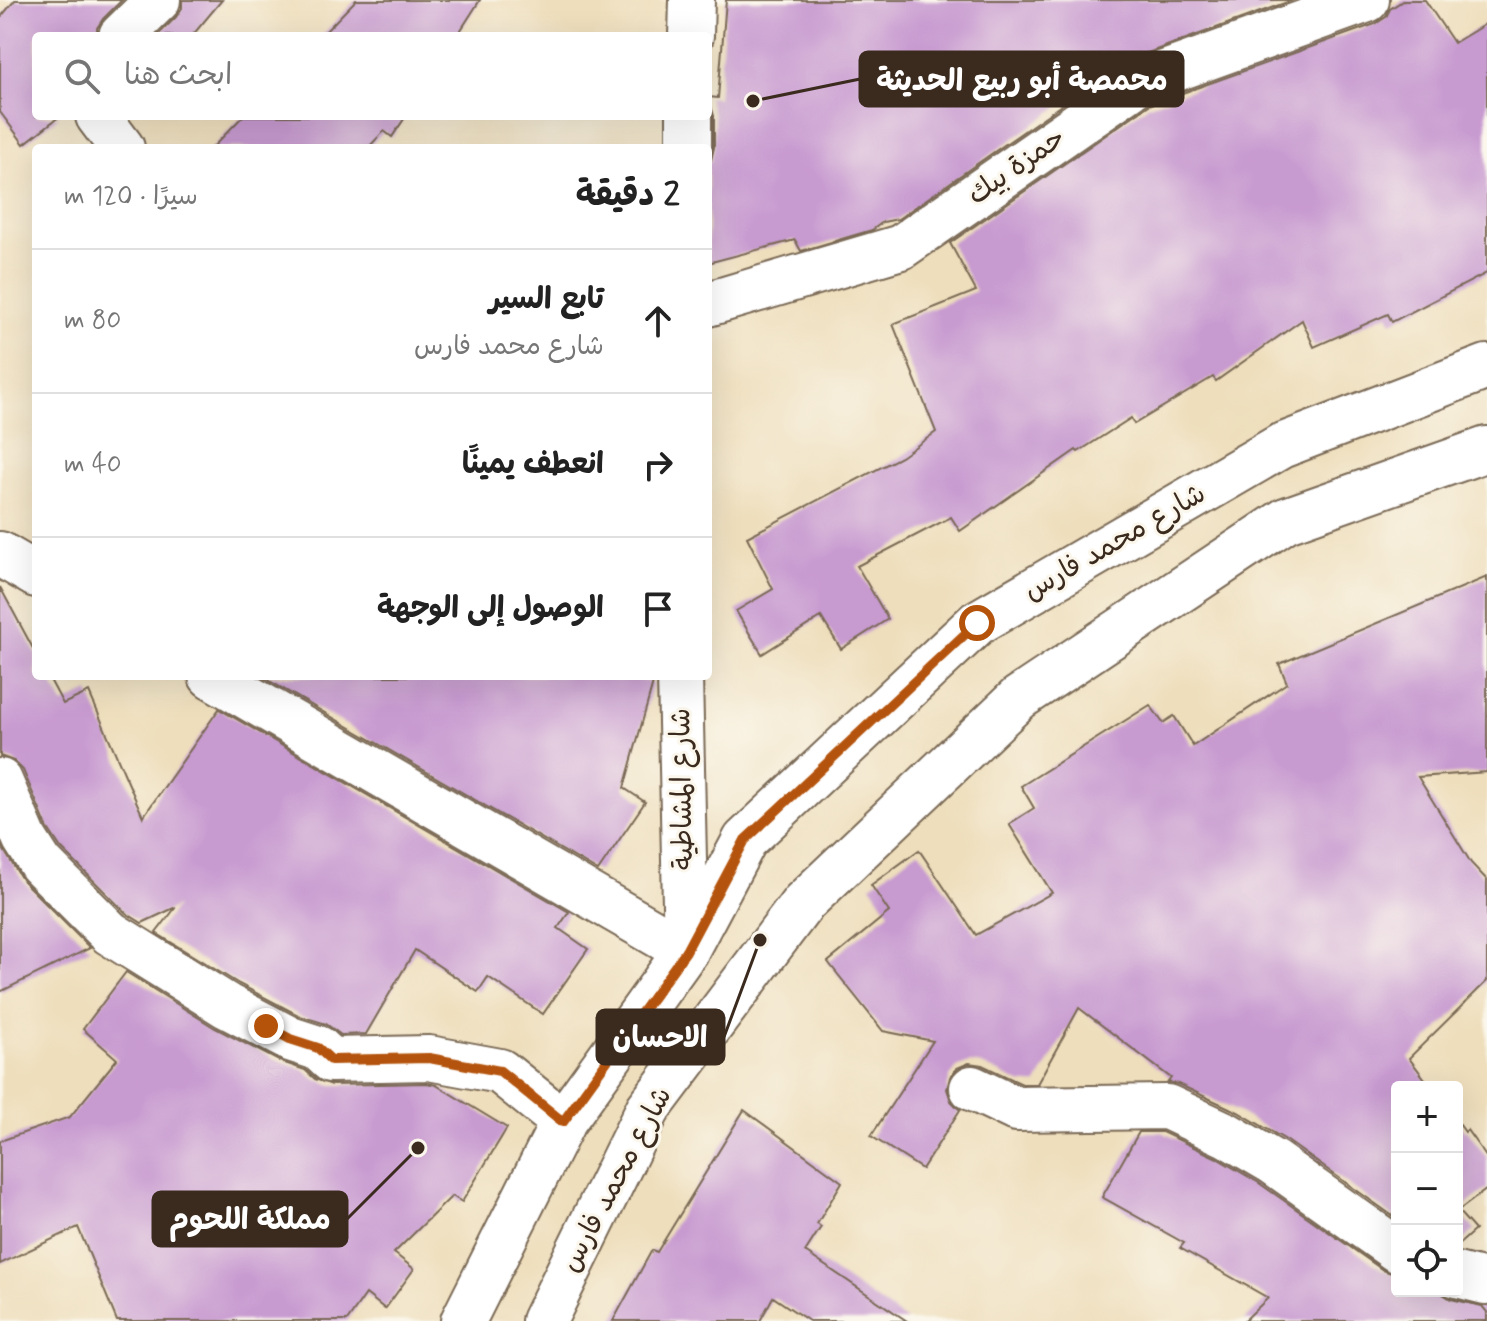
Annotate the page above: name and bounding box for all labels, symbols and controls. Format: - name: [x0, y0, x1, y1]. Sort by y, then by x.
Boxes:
- search box: [32, 32, 712, 120]
- callout: محمصة أبو ربيع الحديثة: [860, 52, 1183, 106]
- icon: search: [60, 54, 104, 98]
- text: ابحث هنا: [124, 56, 232, 95]
- text: محمصة أبو ربيع الحديثة: [876, 61, 1168, 101]
- street label: حمزة بيك: [961, 120, 1073, 214]
- text: 2 دقيقة: [576, 173, 680, 218]
- text: سيرًا · 120 m: [64, 180, 198, 214]
- text: تابع السير: [489, 280, 604, 319]
- icon: ahead: [636, 299, 680, 343]
- text: 80 m: [64, 304, 121, 338]
- text: شارع محمد فارس: [414, 330, 604, 364]
- icon: right: [636, 443, 680, 487]
- text: انعطف يمينًا: [462, 445, 604, 484]
- text: 40 m: [64, 448, 122, 482]
- street label: شارع محمد فارس: [1017, 476, 1213, 610]
- icon: arrive: [636, 587, 680, 631]
- text: الوصول إلى الوجهة: [377, 589, 604, 628]
- route start: [959, 605, 995, 641]
- street label: شارع المشاطية: [663, 708, 703, 870]
- route end: [248, 1008, 284, 1044]
- callout: الاحسان: [597, 1010, 724, 1064]
- text: الاحسان: [612, 1019, 708, 1058]
- street label: شارع محمد فارس: [553, 1081, 681, 1279]
- map controls: [1391, 1081, 1463, 1297]
- button: +: [1391, 1081, 1463, 1153]
- button: −: [1391, 1153, 1463, 1225]
- callout: مملكة اللحوم: [153, 1192, 347, 1246]
- text: مملكة اللحوم: [169, 1201, 331, 1242]
- button: locate: [1391, 1225, 1463, 1297]

